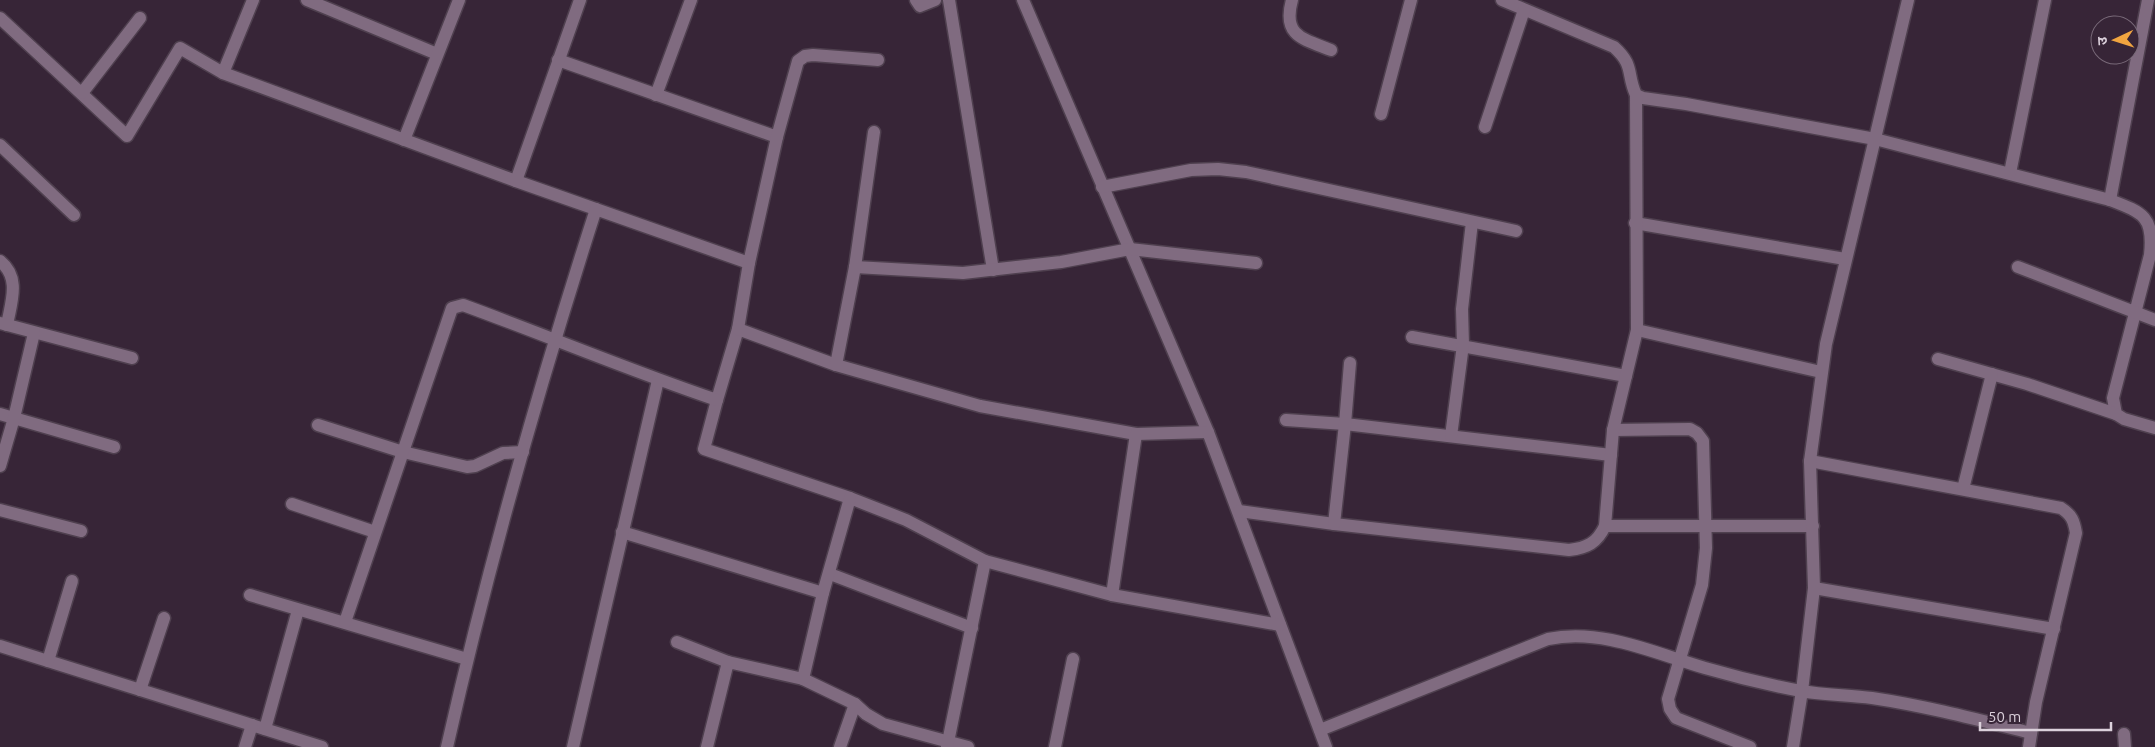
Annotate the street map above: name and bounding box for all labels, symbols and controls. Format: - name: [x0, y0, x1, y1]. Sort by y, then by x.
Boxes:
- north arrow: [2090, 15, 2140, 65]
- text: उ: [2094, 35, 2110, 46]
- scale bar: [1980, 700, 2111, 732]
- text: 50 m: [1988, 708, 2021, 725]

